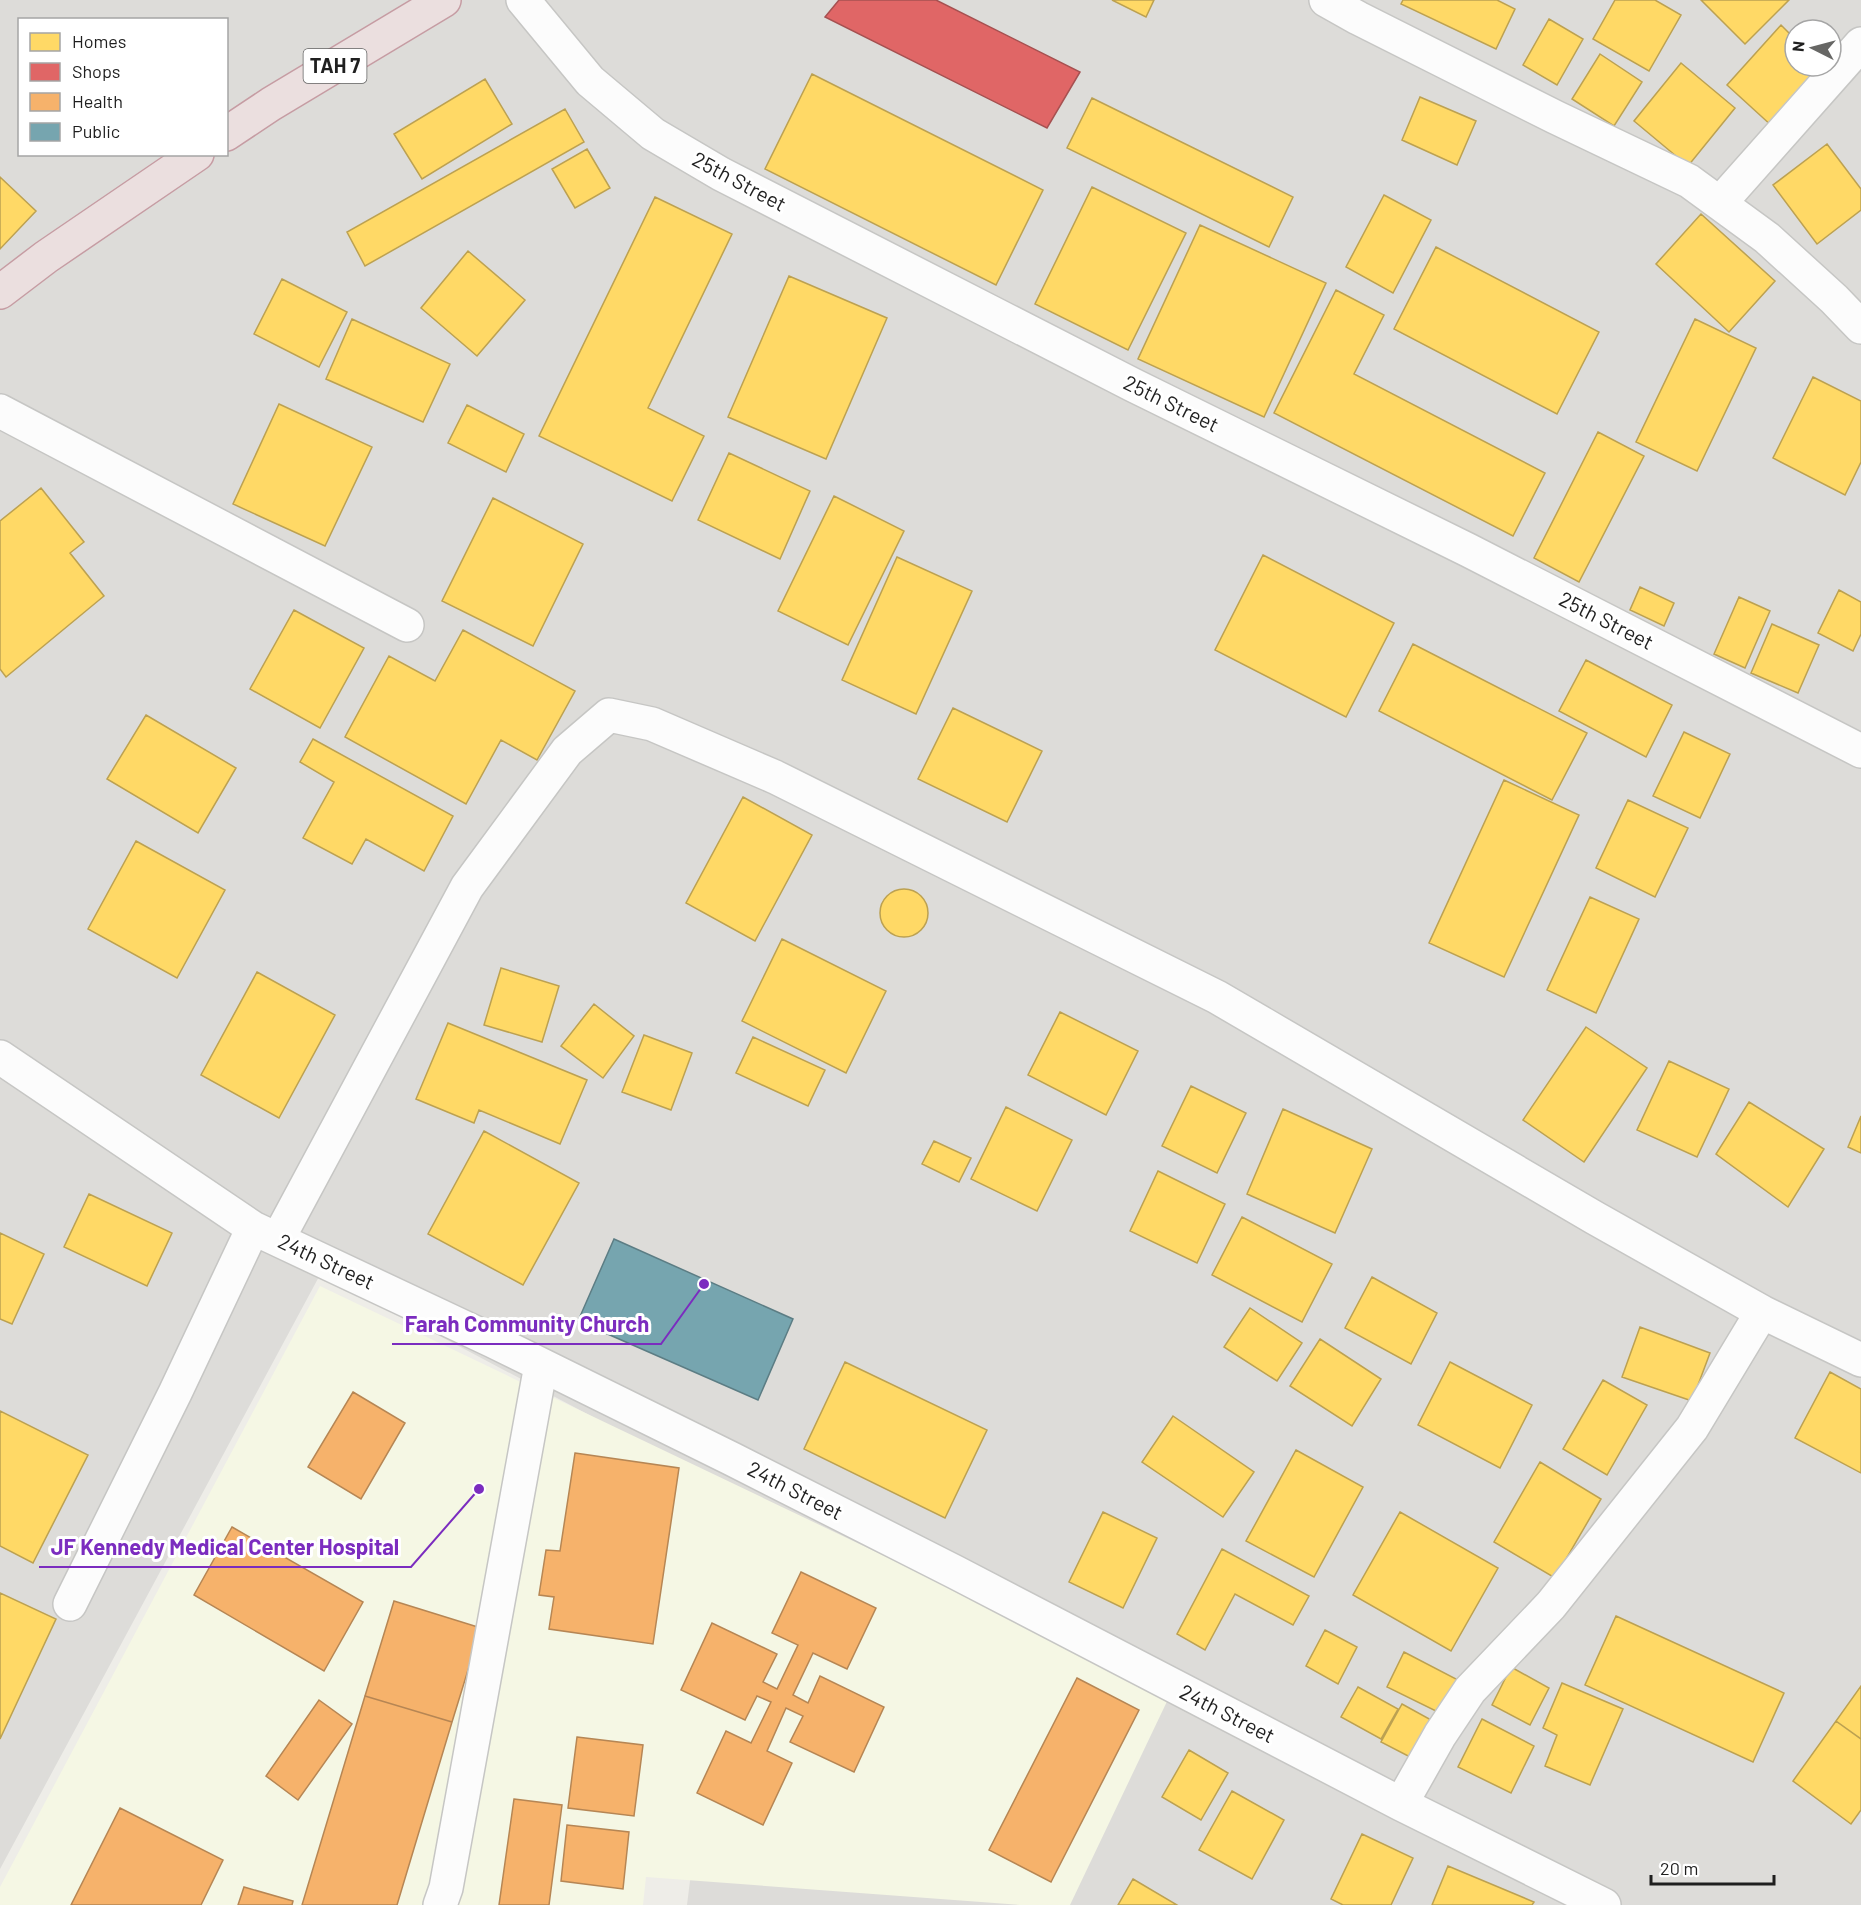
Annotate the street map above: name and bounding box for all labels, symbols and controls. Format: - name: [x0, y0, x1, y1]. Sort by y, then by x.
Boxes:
- legend: [18, 18, 228, 156]
- north arrow: [1783, 18, 1843, 78]
- text: Homes: [72, 30, 126, 52]
- text: N: [1788, 40, 1808, 53]
- road number: TAH 7: [304, 49, 366, 83]
- text: Shops: [72, 60, 121, 82]
- text: Health: [72, 90, 123, 112]
- text: Public: [72, 120, 120, 142]
- street label: 25th Street: [689, 146, 791, 216]
- street label: 25th Street: [1120, 369, 1223, 436]
- street label: 25th Street: [1555, 585, 1658, 654]
- street label: 24th Street: [275, 1227, 379, 1294]
- callout: Farah Community Church: [392, 1304, 661, 1344]
- text: Farah Community Church: [405, 1310, 649, 1336]
- street label: 24th Street: [744, 1455, 847, 1524]
- callout: JF Kennedy Medical Center Hospital: [39, 1527, 411, 1567]
- text: JF Kennedy Medical Center Hospital: [51, 1533, 399, 1559]
- street label: 24th Street: [1176, 1678, 1279, 1747]
- scale bar: [1651, 1848, 1774, 1886]
- text: 20 m: [1660, 1857, 1698, 1879]

